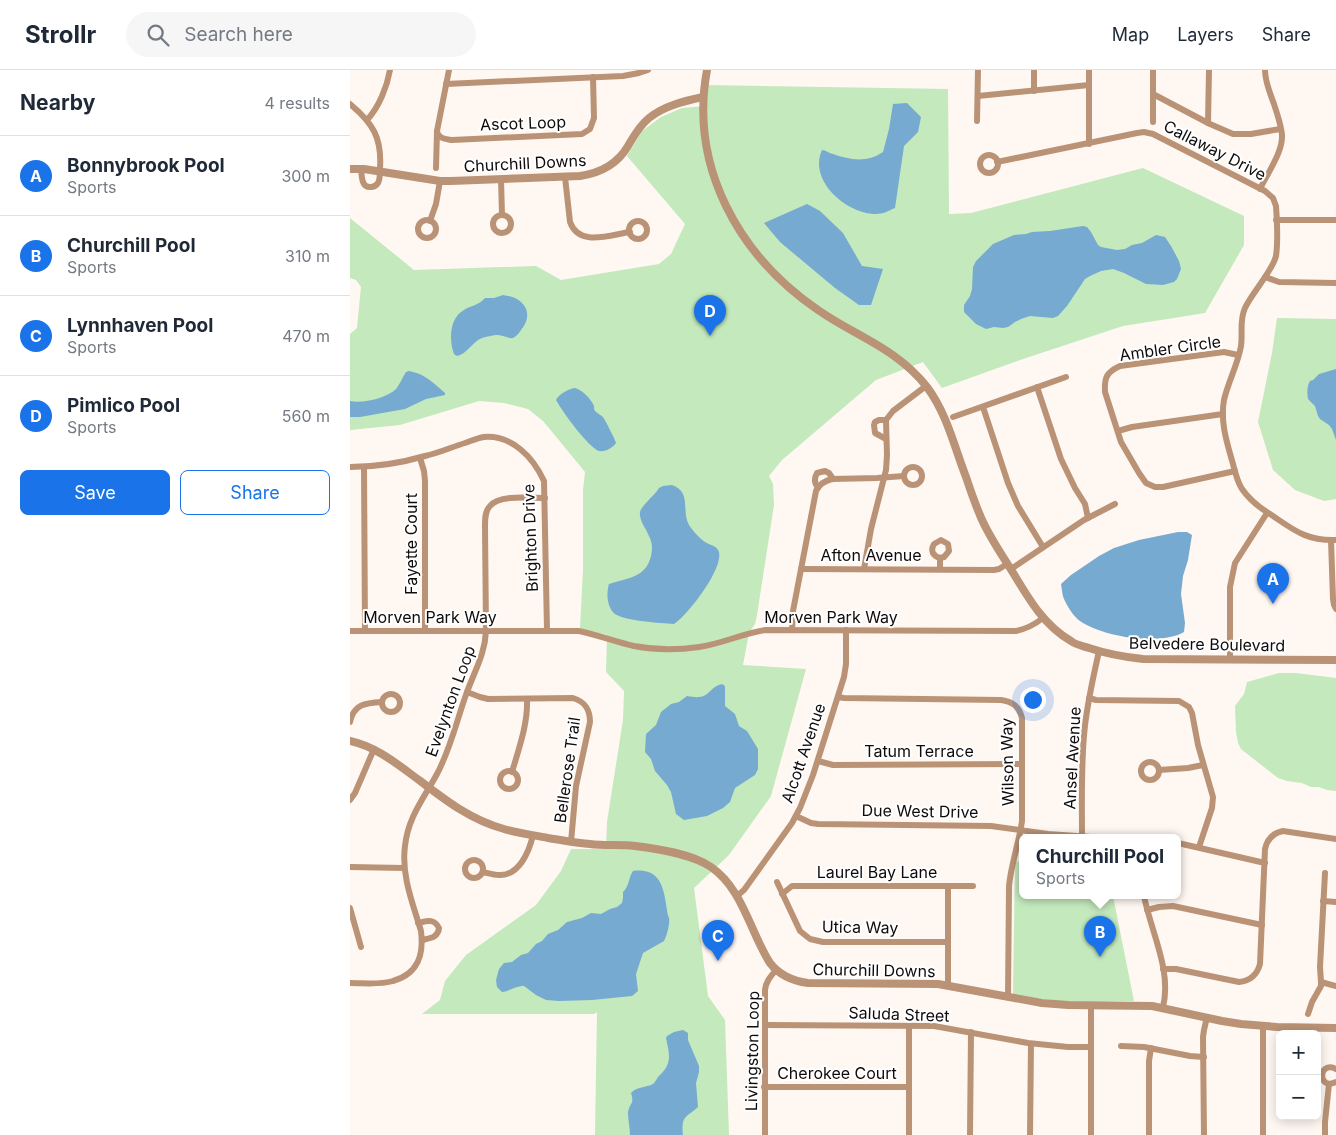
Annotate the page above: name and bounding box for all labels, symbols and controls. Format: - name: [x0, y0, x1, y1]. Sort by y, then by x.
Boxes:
- search box: [126, 12, 476, 57]
- text: Strollr: [25, 20, 96, 49]
- icon: search: [144, 21, 172, 49]
- text: Search here: [184, 23, 293, 46]
- text: Map: [1112, 24, 1149, 45]
- text: Layers: [1177, 24, 1234, 45]
- text: Share: [1262, 24, 1311, 45]
- text: Nearby: [20, 90, 95, 115]
- text: 4 results: [265, 93, 330, 113]
- street label: Ascot Loop: [480, 112, 566, 134]
- street label: Callaway Drive: [1160, 116, 1270, 184]
- street label: Churchill Downs: [463, 150, 587, 176]
- text: Bonnybrook Pool: [67, 154, 225, 177]
- text: A: [30, 166, 42, 186]
- text: 300 m: [281, 166, 330, 186]
- text: Sports: [67, 177, 116, 197]
- text: Churchill Pool: [67, 234, 196, 257]
- text: B: [31, 246, 41, 266]
- text: 310 m: [285, 246, 330, 266]
- text: Sports: [67, 257, 116, 277]
- pin: D: [694, 295, 726, 336]
- text: Lynnhaven Pool: [67, 314, 213, 337]
- text: C: [30, 326, 42, 346]
- text: 470 m: [282, 326, 330, 346]
- street label: Ambler Circle: [1118, 331, 1222, 365]
- text: Sports: [67, 337, 116, 357]
- text: Pimlico Pool: [67, 394, 180, 417]
- text: D: [30, 406, 42, 426]
- text: 560 m: [282, 406, 330, 426]
- text: Sports: [67, 417, 116, 437]
- button: Save: [20, 470, 170, 515]
- button: Share: [180, 470, 330, 515]
- street label: Brighton Drive: [518, 484, 542, 592]
- street label: Fayette Court: [401, 493, 421, 595]
- street label: Afton Avenue: [820, 545, 922, 565]
- pin: A: [1257, 563, 1289, 604]
- street label: Morven Park Way: [363, 607, 497, 627]
- street label: Morven Park Way: [764, 607, 898, 627]
- street label: Belvedere Boulevard: [1129, 633, 1285, 655]
- street label: Evelynton Loop: [421, 643, 479, 759]
- your location: [1020, 687, 1046, 713]
- street label: Alcott Avenue: [777, 700, 829, 806]
- street label: Ansel Avenue: [1059, 706, 1085, 810]
- street label: Bellerose Trail: [550, 716, 584, 824]
- street label: Wilson Way: [996, 718, 1018, 806]
- street label: Tatum Terrace: [864, 741, 974, 761]
- street label: Due West Drive: [861, 800, 979, 822]
- popup: [1019, 834, 1181, 899]
- text: Churchill Pool: [1036, 845, 1164, 868]
- street label: Laurel Bay Lane: [817, 862, 937, 882]
- text: Sports: [1036, 868, 1085, 888]
- street label: Utica Way: [822, 916, 898, 938]
- pin: B: [1084, 916, 1116, 957]
- pin: C: [702, 920, 734, 961]
- street label: Churchill Downs: [812, 959, 936, 981]
- street label: Livingston Loop: [741, 991, 763, 1111]
- street label: Saluda Street: [848, 1002, 950, 1026]
- map controls: [1276, 1030, 1321, 1120]
- button: +: [1276, 1030, 1321, 1075]
- street label: Cherokee Court: [777, 1063, 897, 1083]
- button: −: [1276, 1075, 1321, 1120]

